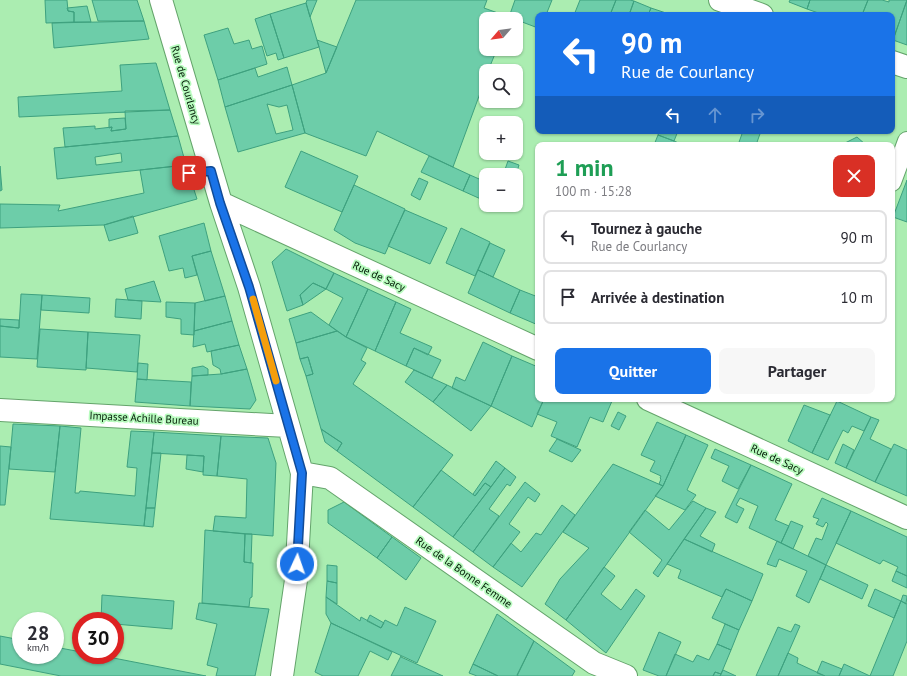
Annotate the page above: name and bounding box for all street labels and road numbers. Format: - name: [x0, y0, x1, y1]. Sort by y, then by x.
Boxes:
- street label: Rue de Courlancy: [168, 44, 204, 127]
- street label: Rue de Sacy: [350, 258, 408, 295]
- street label: Impasse Achille Bureau: [89, 408, 199, 428]
- street label: Rue de Sacy: [748, 441, 806, 478]
- street label: Rue de la Bonne Femme: [413, 533, 515, 611]

